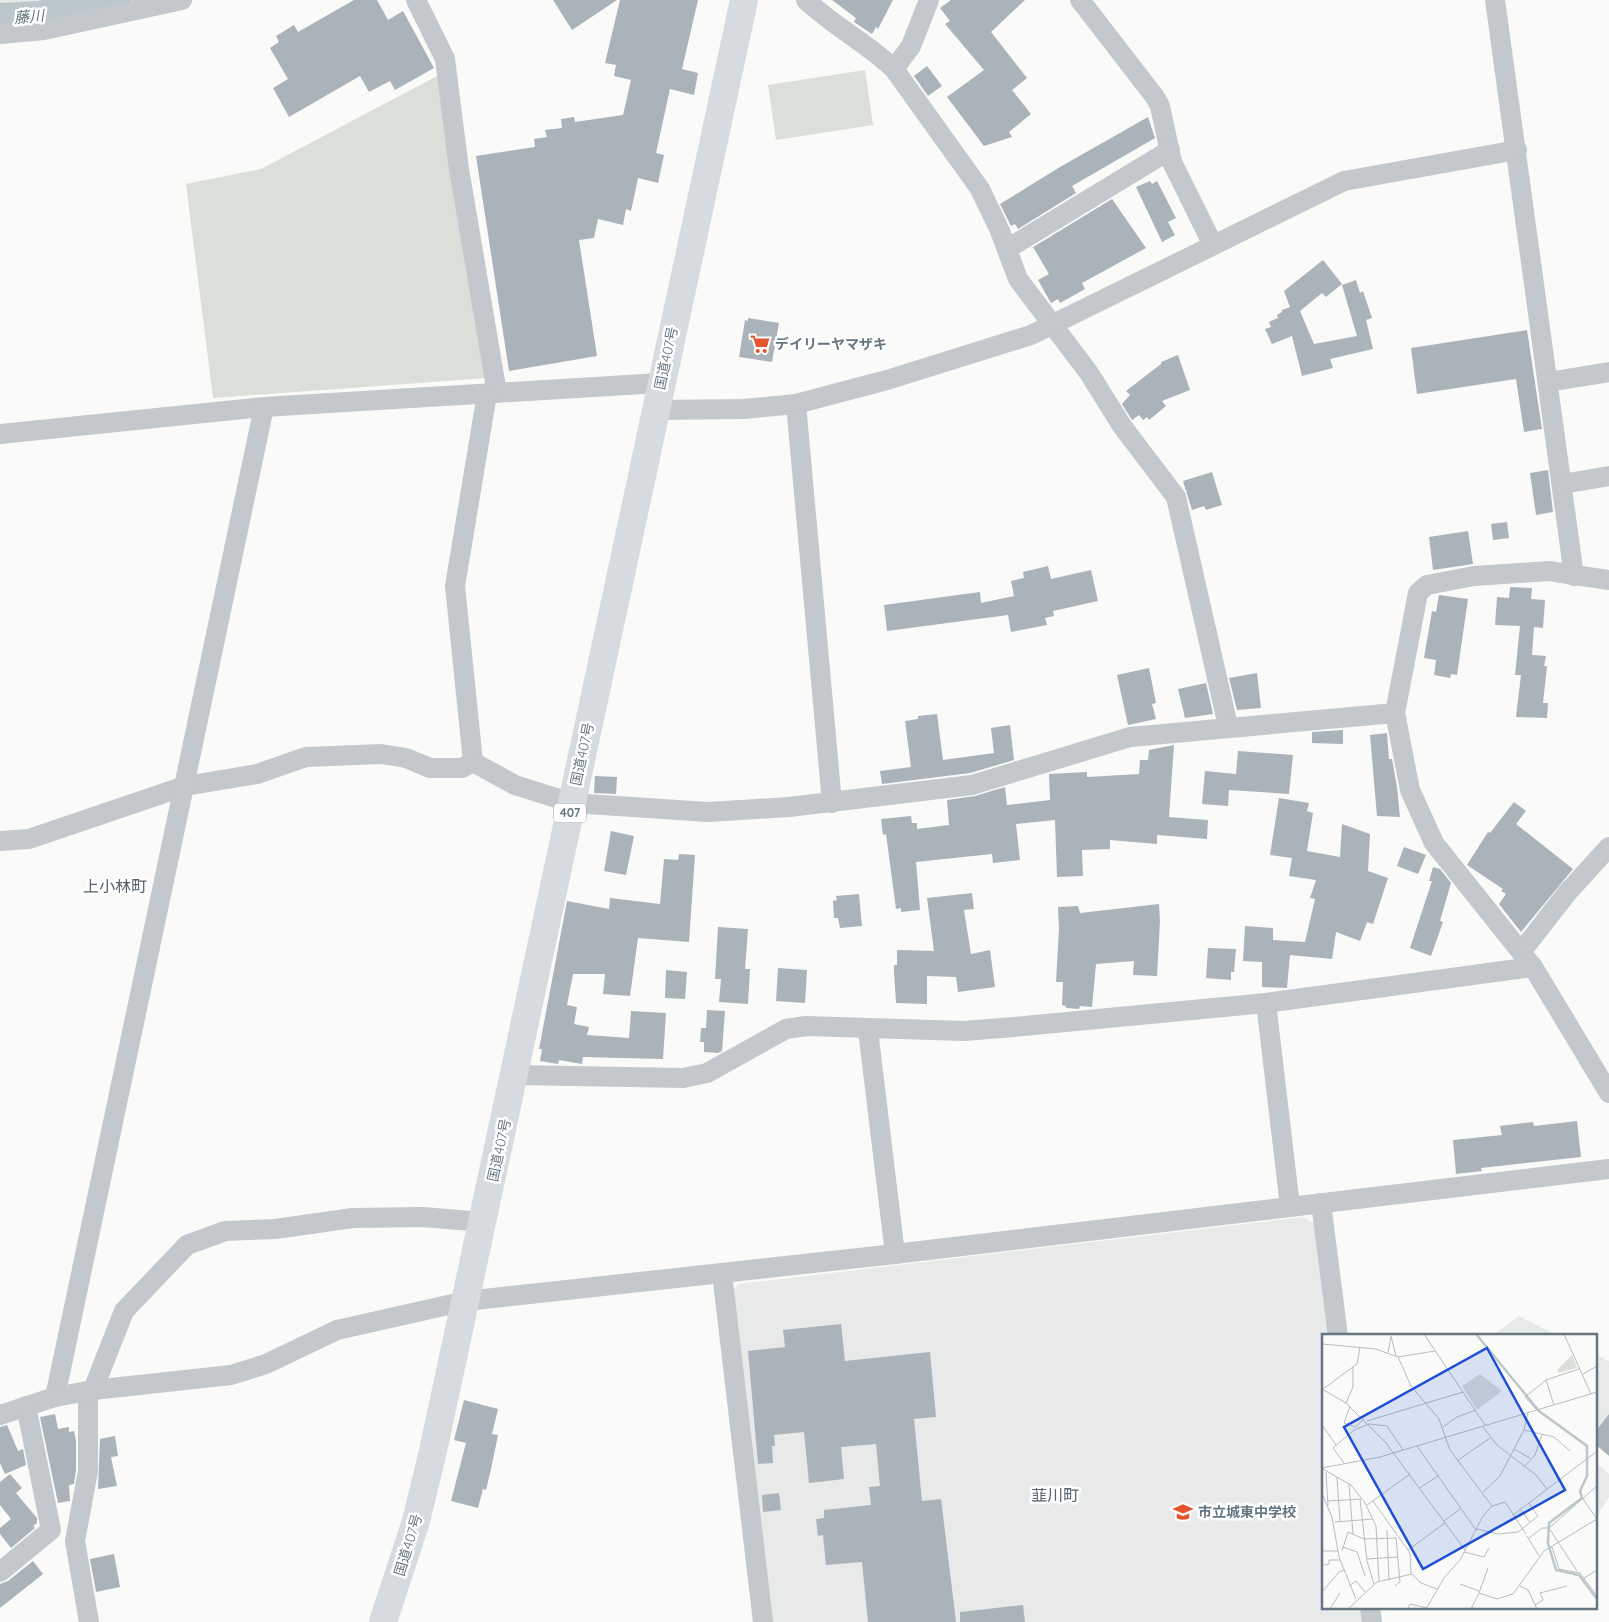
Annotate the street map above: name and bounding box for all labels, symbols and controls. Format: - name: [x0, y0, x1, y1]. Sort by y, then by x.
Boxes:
- water label: 藤川: [13, 6, 47, 27]
- street label: 国道407号: [651, 325, 681, 391]
- supermarket icon: デイリーヤマザキ: [749, 333, 771, 355]
- place label: デイリーヤマザキ: [775, 335, 887, 353]
- street label: 国道407号: [567, 721, 597, 787]
- road number: 407: [554, 804, 586, 822]
- district label: 上小林町: [83, 876, 147, 896]
- street label: 国道407号: [484, 1117, 514, 1183]
- inset map: [1322, 1334, 1596, 1610]
- district label: 韮川町: [1031, 1485, 1079, 1505]
- school or university icon: 市立城東中学校: [1172, 1501, 1194, 1523]
- place label: 市立城東中学校: [1198, 1503, 1296, 1521]
- street label: 国道407号: [390, 1512, 426, 1578]

